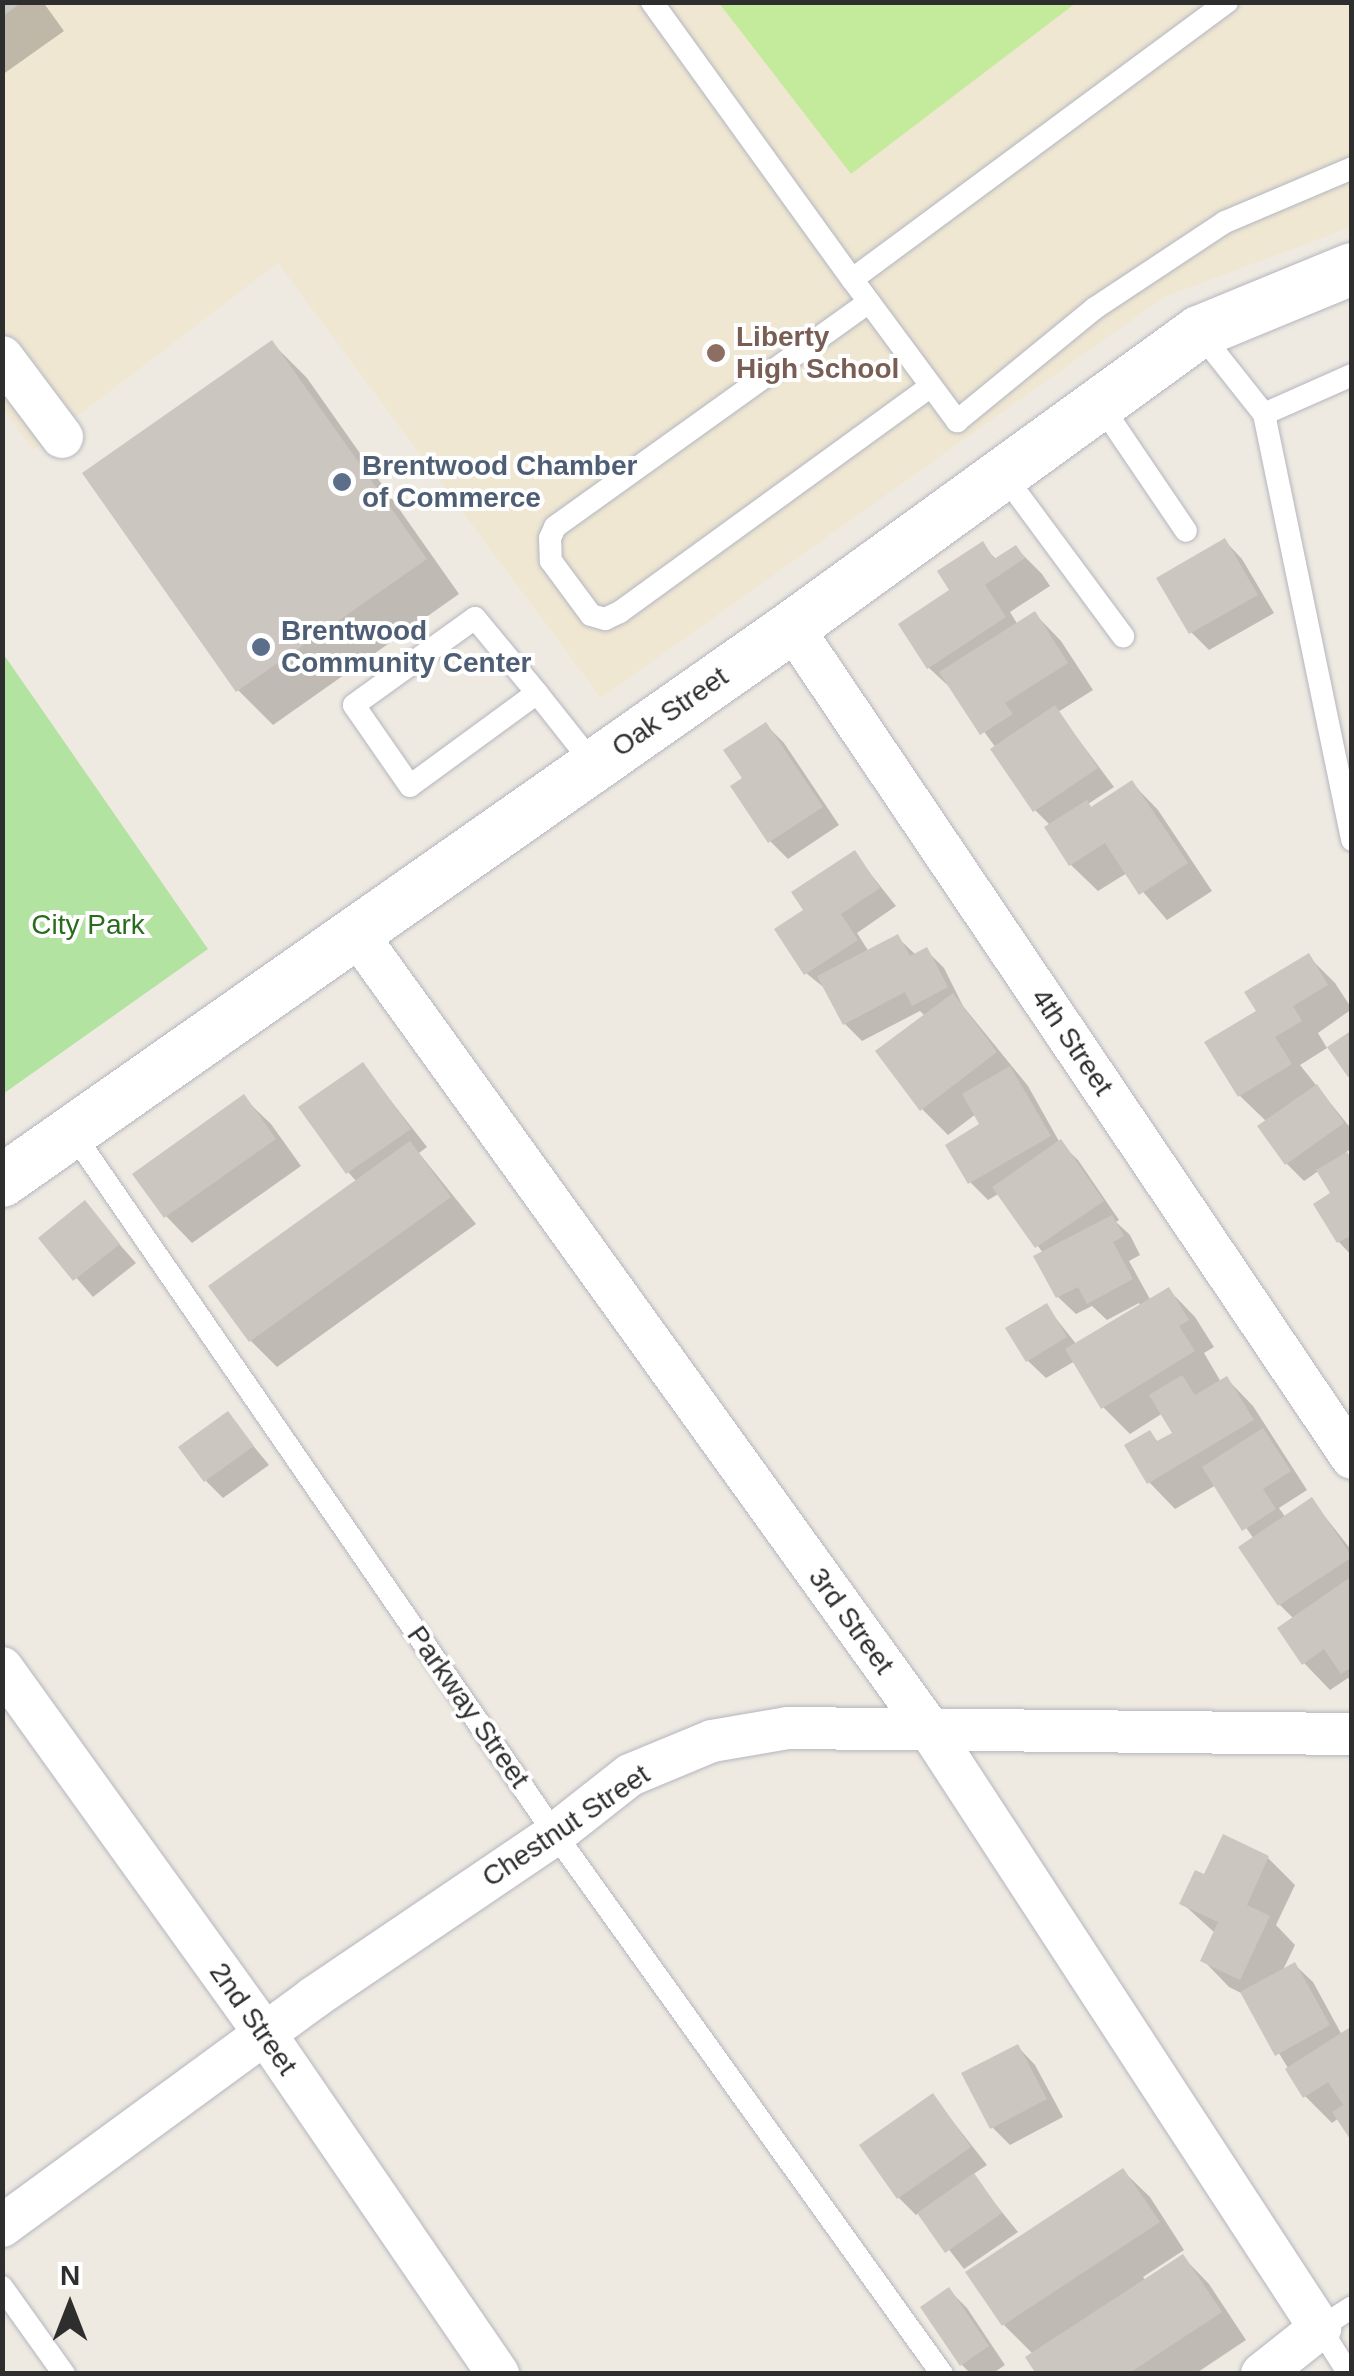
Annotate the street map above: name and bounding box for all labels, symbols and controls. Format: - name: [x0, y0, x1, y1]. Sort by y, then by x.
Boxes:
- place label: Liberty High School: [736, 320, 899, 386]
- marker: Liberty High School: [705, 342, 727, 364]
- place label: Brentwood Chamber of Commerce: [362, 449, 637, 515]
- marker: Brentwood Chamber of Commerce: [331, 471, 353, 493]
- place label: Brentwood Community Center: [281, 614, 531, 680]
- marker: Brentwood Community Center: [250, 636, 272, 658]
- street label: Oak Street: [606, 660, 734, 764]
- park label: City Park: [31, 908, 145, 942]
- street label: 4th Street: [1024, 982, 1120, 1102]
- street label: 3rd Street: [801, 1561, 901, 1681]
- street label: Parkway Street: [400, 1620, 536, 1794]
- street label: Chestnut Street: [476, 1758, 656, 1894]
- street label: 2nd Street: [202, 1956, 304, 2082]
- north arrow: [20, 2256, 120, 2356]
- text: N: [60, 2260, 80, 2291]

